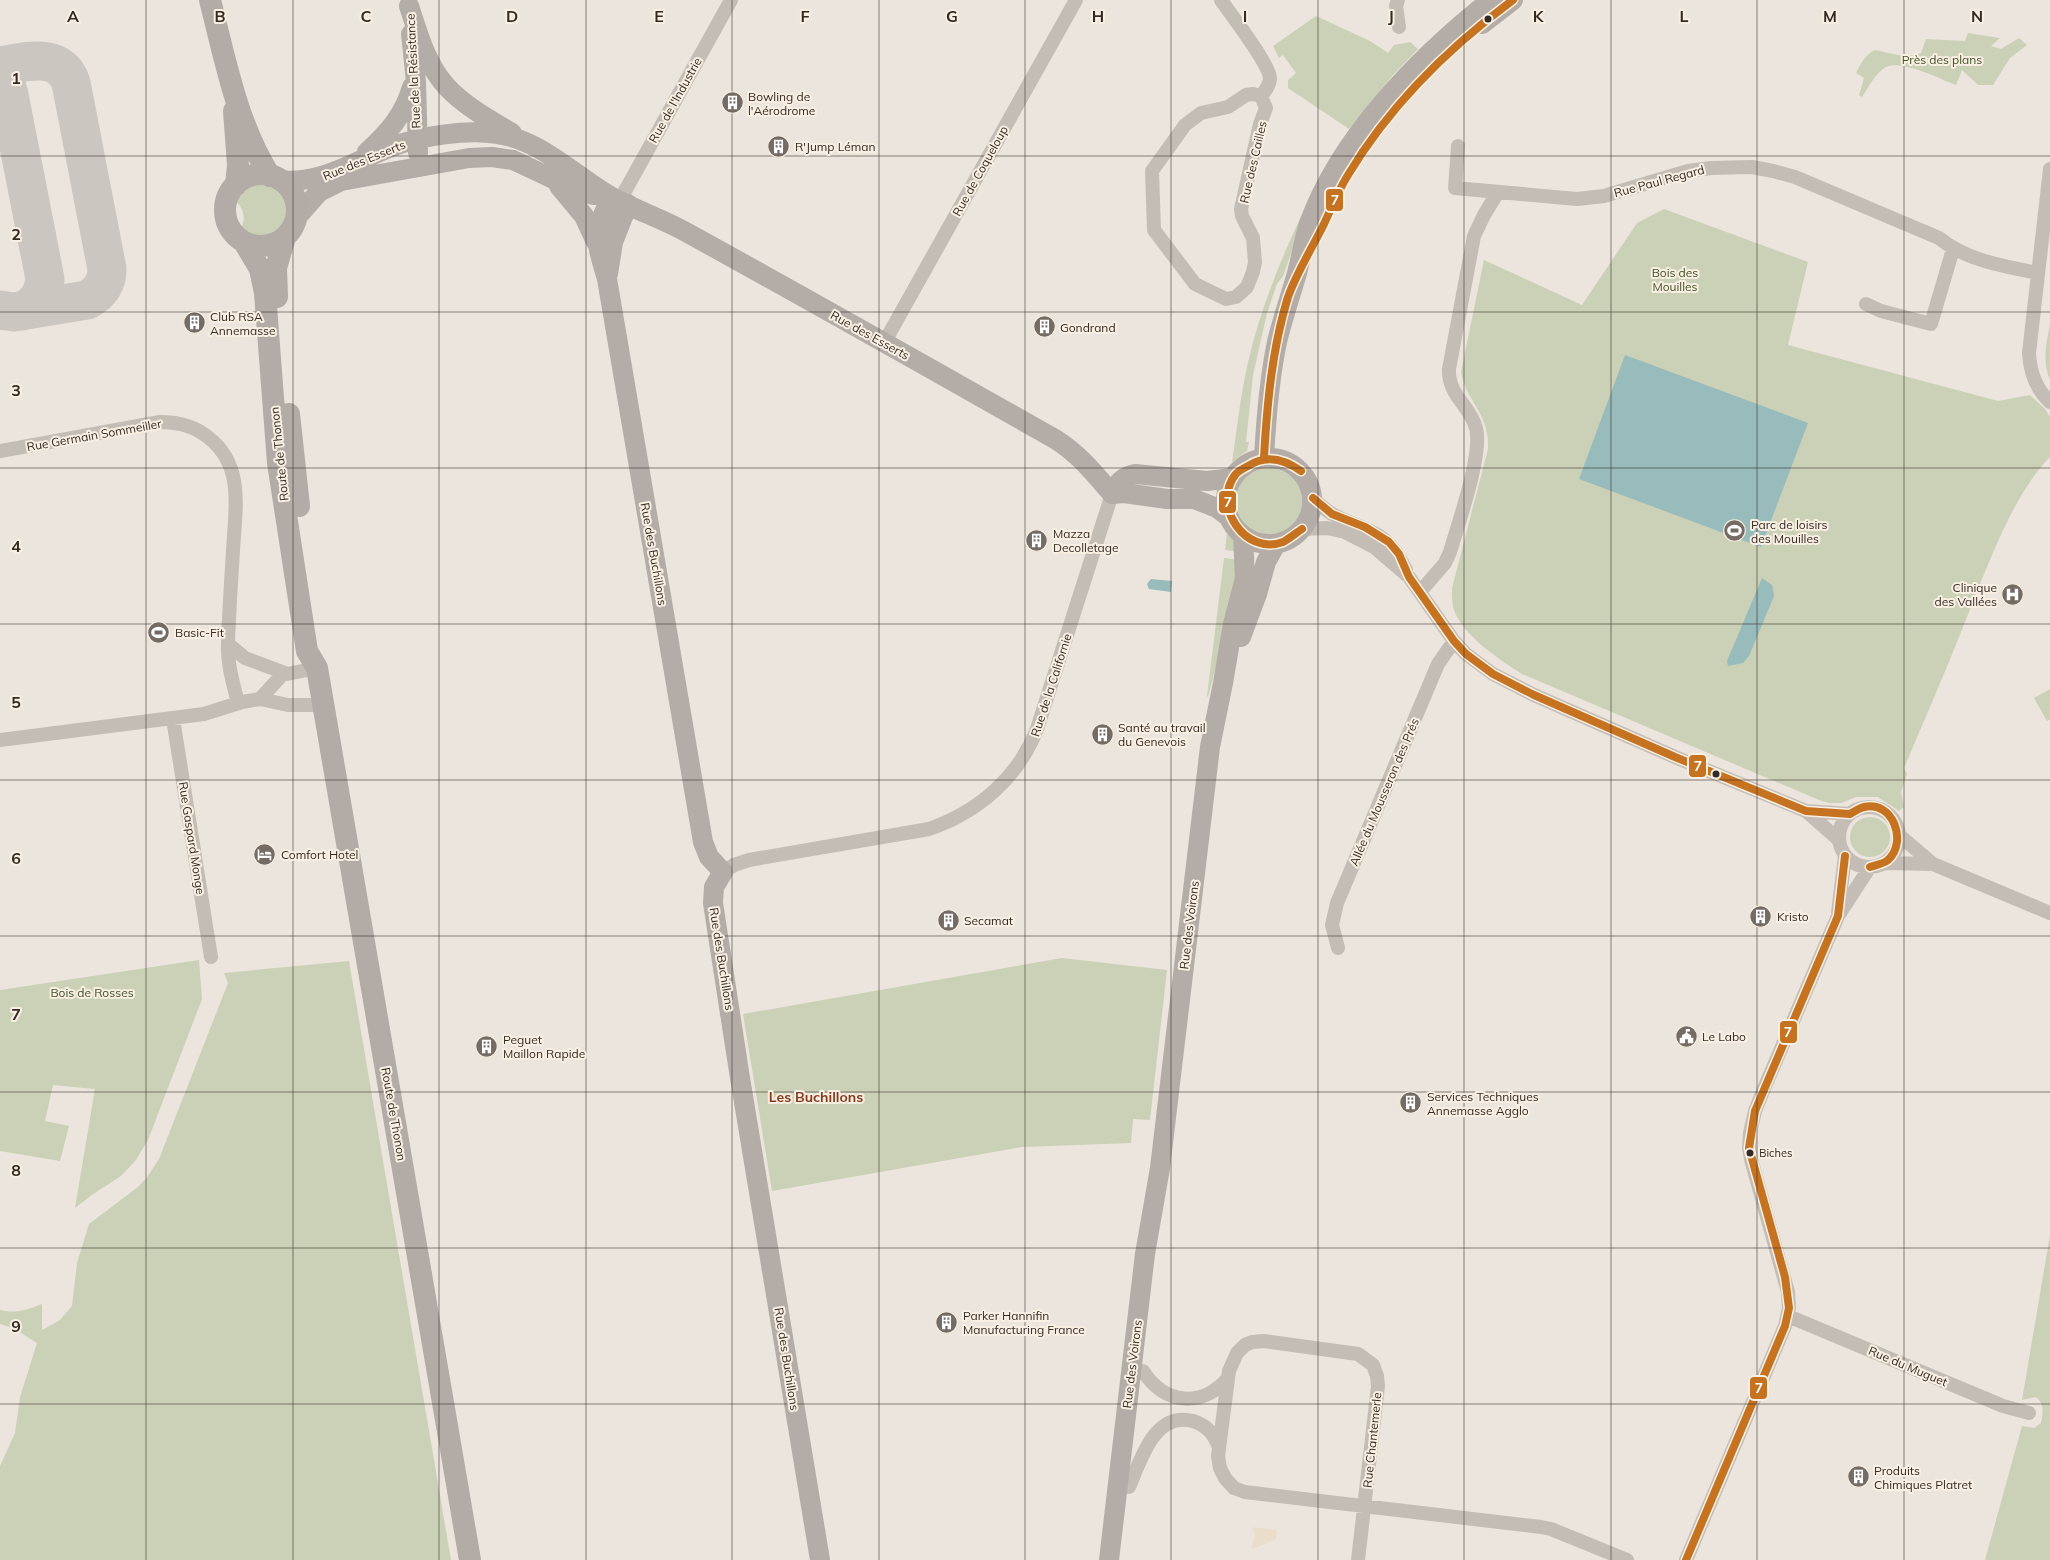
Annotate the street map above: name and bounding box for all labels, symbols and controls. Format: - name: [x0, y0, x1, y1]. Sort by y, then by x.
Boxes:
- text: A: [67, 6, 79, 26]
- text: B: [214, 6, 226, 26]
- text: C: [361, 6, 372, 26]
- text: D: [506, 6, 518, 26]
- text: E: [654, 6, 664, 26]
- text: F: [800, 6, 810, 26]
- text: G: [946, 6, 958, 26]
- text: H: [1092, 6, 1104, 26]
- text: I: [1243, 6, 1247, 26]
- text: J: [1388, 6, 1394, 26]
- text: K: [1533, 6, 1545, 26]
- text: L: [1680, 6, 1689, 26]
- text: M: [1823, 6, 1837, 26]
- text: N: [1971, 6, 1983, 26]
- street label: Rue de la Résistance: [402, 13, 424, 129]
- unlabelled marker: [1483, 14, 1493, 24]
- park label: Près des plans: [1902, 52, 1982, 67]
- street label: Rue de l'Industrie: [645, 55, 705, 145]
- text: 1: [11, 68, 21, 88]
- place label: Bowling de l'Aérodrome: [748, 89, 815, 118]
- building icon: Bowling de l'Aérodrome: [720, 91, 744, 115]
- street label: Rue des Cailles: [1236, 119, 1270, 205]
- street label: Rue de Coqueloup: [949, 123, 1011, 219]
- building icon: R'Jump Léman: [767, 134, 791, 158]
- street label: Rue des Esserts: [320, 137, 408, 183]
- place label: R'Jump Léman: [795, 139, 875, 154]
- street label: Rue Paul Regard: [1612, 162, 1706, 200]
- line badge: 7: [1325, 188, 1344, 212]
- text: 7: [1331, 191, 1339, 209]
- text: 2: [11, 224, 21, 244]
- park label: Bois des Mouilles: [1652, 265, 1698, 294]
- street label: Rue des Esserts: [828, 307, 912, 363]
- place label: Club RSA Annemasse: [210, 309, 276, 338]
- building icon: Club RSA Annemasse: [182, 311, 206, 335]
- building icon: Gondrand: [1032, 315, 1056, 339]
- place label: Gondrand: [1060, 320, 1116, 335]
- text: 3: [11, 380, 21, 400]
- street label: Route de Thonon: [267, 406, 291, 502]
- street label: Rue Germain Sommeiller: [25, 416, 163, 454]
- line badge: 7: [1218, 490, 1237, 514]
- text: 7: [1224, 493, 1232, 511]
- street label: Rue des Buchillons: [638, 501, 670, 607]
- place label: Parc de loisirs des Mouilles: [1751, 517, 1828, 546]
- sports icon: Parc de loisirs des Mouilles: [1723, 519, 1747, 543]
- place label: Mazza Decolletage: [1053, 526, 1119, 555]
- building icon: Mazza Decolletage: [1025, 528, 1049, 552]
- text: 4: [11, 536, 21, 556]
- place label: Clinique des Vallées: [1935, 580, 1997, 609]
- hospital icon: Clinique des Vallées: [2001, 582, 2025, 606]
- sports icon: Basic-Fit: [147, 620, 171, 644]
- place label: Basic-Fit: [175, 625, 224, 640]
- street label: Rue de la Californie: [1027, 632, 1075, 738]
- text: 5: [11, 692, 21, 712]
- street label: Allée du Mousseron des Prés: [1346, 716, 1422, 868]
- place label: Santé au travail du Genevois: [1118, 720, 1206, 749]
- building icon: Santé au travail du Genevois: [1090, 722, 1114, 746]
- line badge: 7: [1688, 754, 1707, 778]
- text: 7: [1694, 757, 1702, 775]
- unlabelled marker: [1711, 769, 1721, 779]
- street label: Rue Gaspard Monge: [176, 781, 208, 895]
- hotel icon: Comfort Hotel: [253, 842, 277, 866]
- place label: Comfort Hotel: [281, 847, 358, 862]
- text: 6: [11, 848, 21, 868]
- street label: Rue des Voirons: [1176, 880, 1202, 970]
- building icon: Kristo: [1749, 904, 1773, 928]
- street label: Rue des Buchillons: [706, 906, 738, 1012]
- building icon: Secamat: [936, 908, 960, 932]
- place label: Kristo: [1777, 909, 1809, 924]
- place label: Secamat: [964, 913, 1013, 928]
- park label: Bois de Rosses: [50, 985, 134, 1000]
- text: 7: [11, 1004, 21, 1024]
- line badge: 7: [1779, 1020, 1798, 1044]
- text: 7: [1784, 1023, 1792, 1041]
- public building icon: Le Labo: [1674, 1024, 1698, 1048]
- place label: Le Labo: [1702, 1029, 1746, 1044]
- place label: Peguet Maillon Rapide: [503, 1032, 585, 1061]
- building icon: Peguet Maillon Rapide: [475, 1034, 499, 1058]
- street label: Route de Thonon: [378, 1066, 410, 1162]
- district label: Les Buchillons: [769, 1088, 863, 1106]
- place label: Services Techniques Annemasse Agglo: [1427, 1089, 1539, 1118]
- building icon: Services Techniques Annemasse Agglo: [1399, 1091, 1423, 1115]
- place label: Biches: [1759, 1146, 1792, 1160]
- marker: Biches: [1745, 1148, 1755, 1158]
- text: 8: [11, 1160, 21, 1180]
- street label: Rue des Buchillons: [771, 1306, 803, 1412]
- place label: Parker Hannifin Manufacturing France: [963, 1308, 1085, 1337]
- building icon: Parker Hannifin Manufacturing France: [935, 1310, 959, 1334]
- text: 9: [11, 1316, 21, 1336]
- street label: Rue des Voirons: [1119, 1319, 1145, 1409]
- street label: Rue du Muguet: [1866, 1343, 1950, 1389]
- line badge: 7: [1749, 1376, 1768, 1400]
- text: 7: [1755, 1379, 1763, 1397]
- street label: Rue Chantemerle: [1360, 1392, 1384, 1488]
- place label: Produits Chimiques Platret: [1874, 1463, 1972, 1492]
- building icon: Produits Chimiques Platret: [1846, 1465, 1870, 1489]

